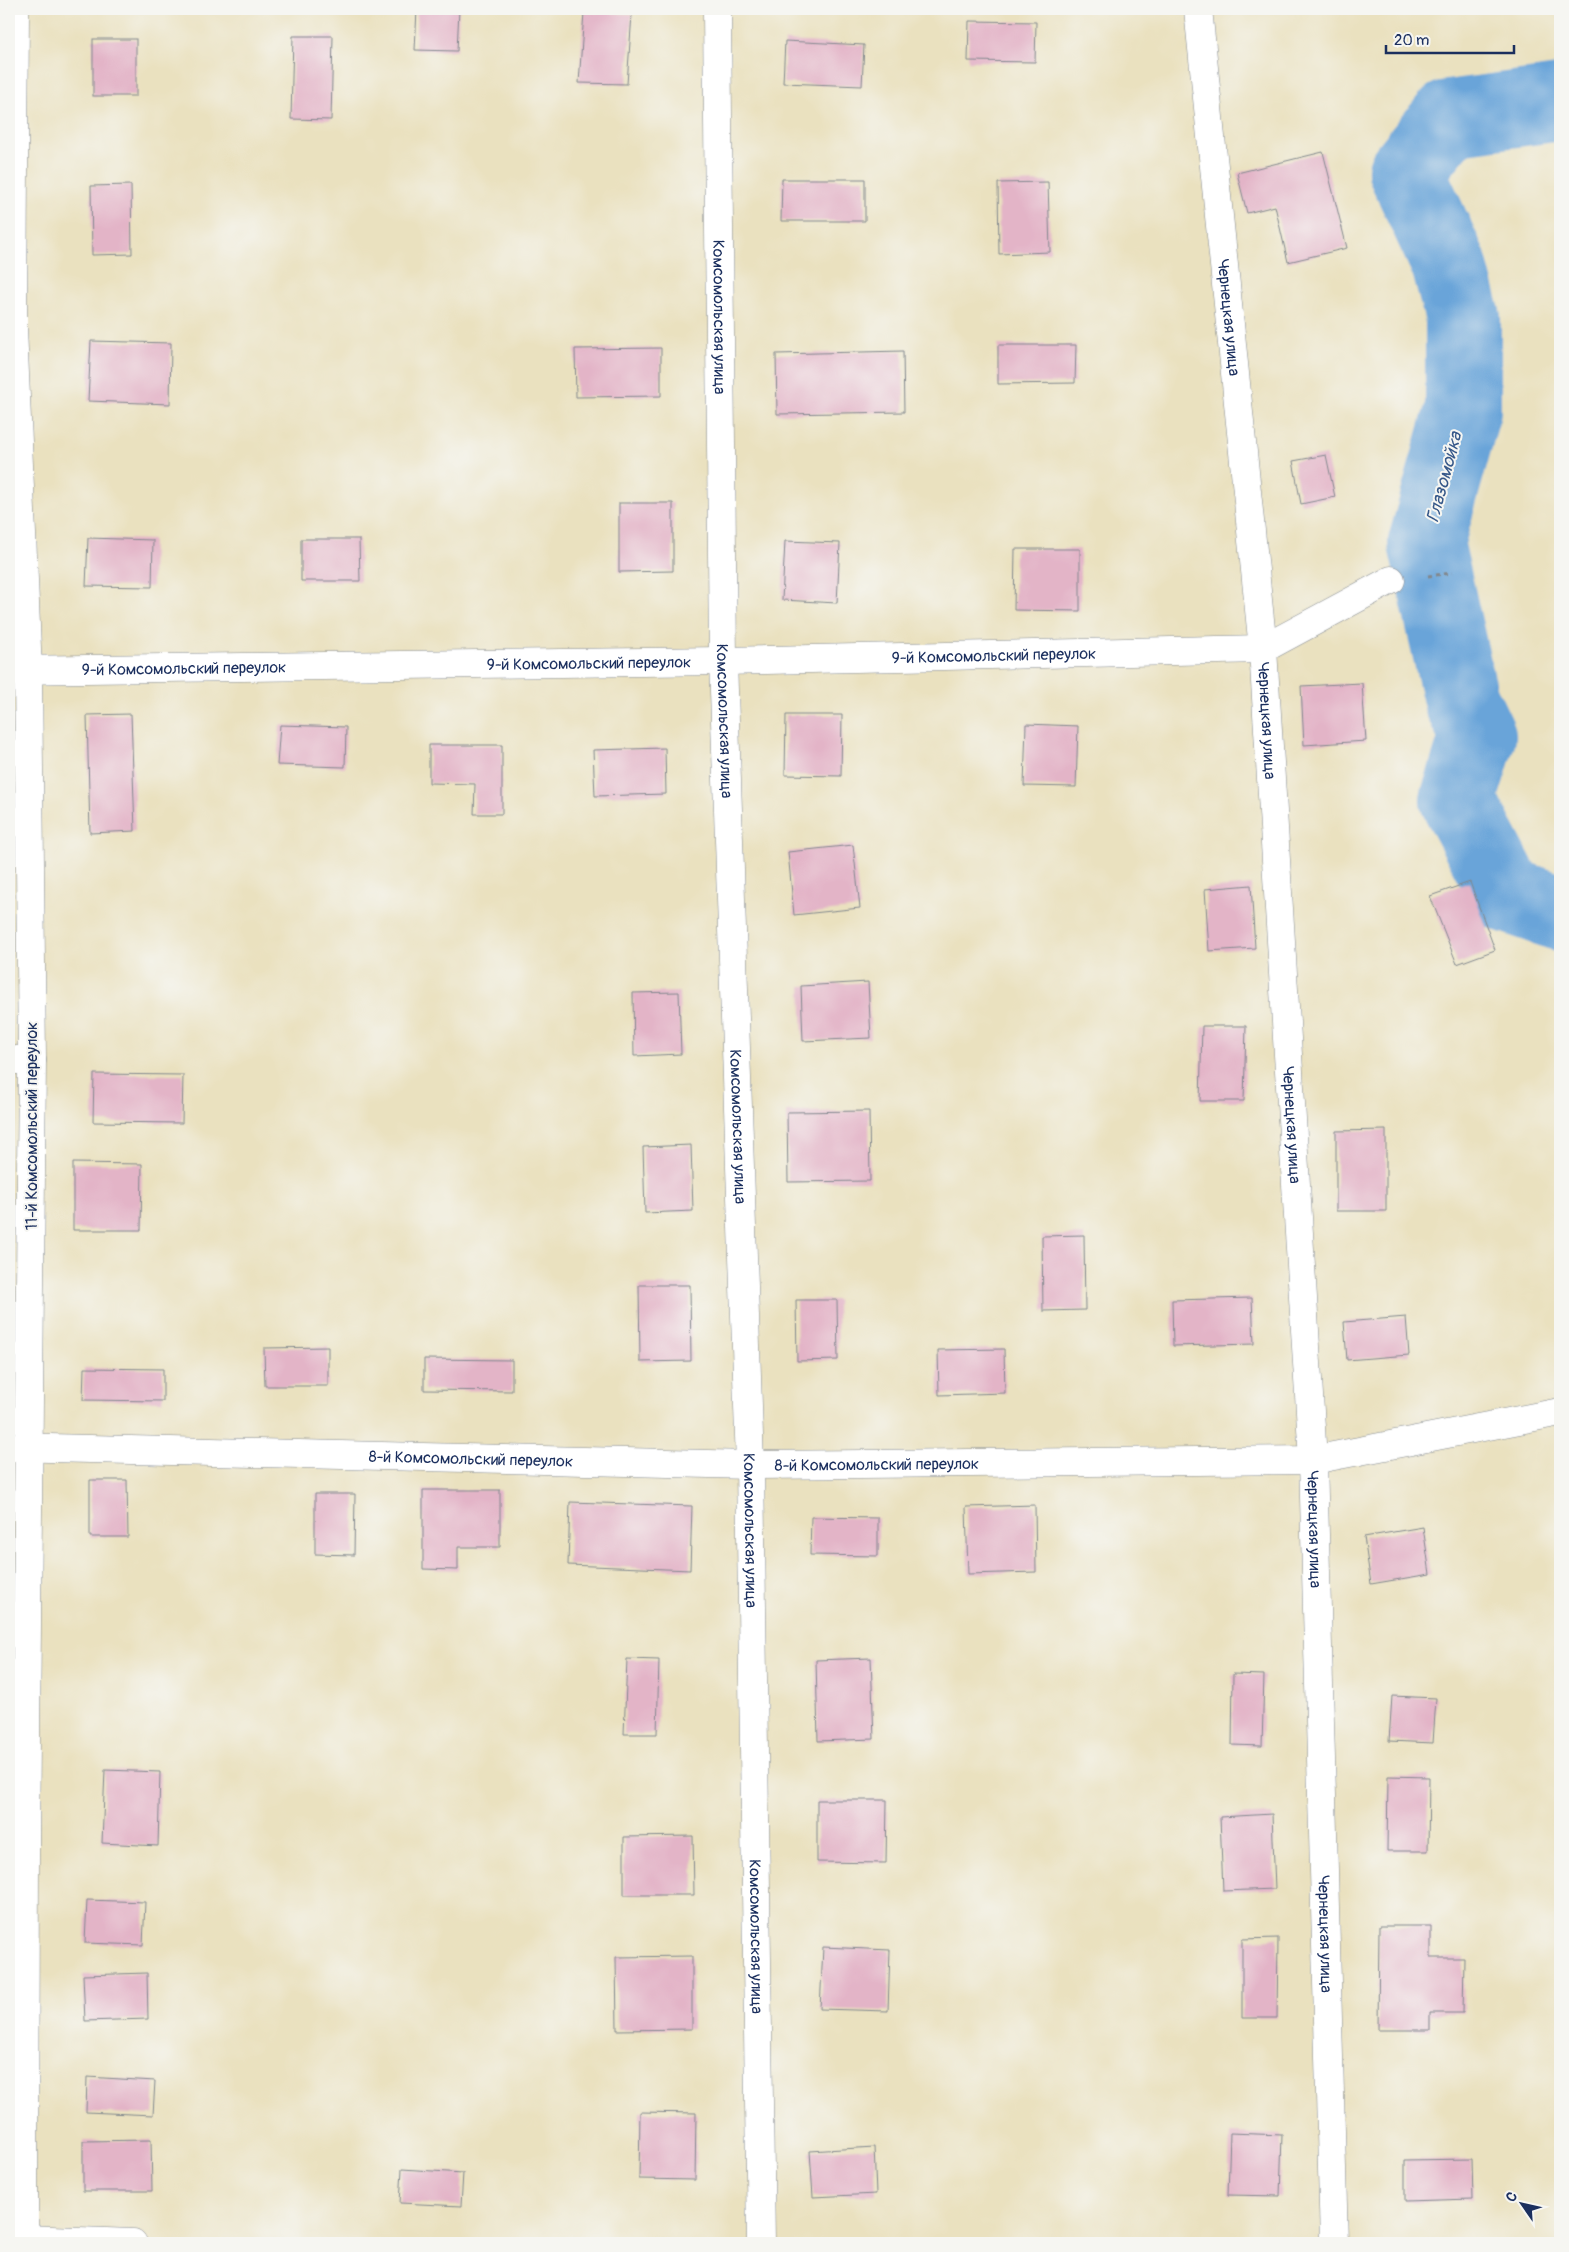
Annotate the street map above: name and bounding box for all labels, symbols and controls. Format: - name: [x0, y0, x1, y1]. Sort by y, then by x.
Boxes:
- scale bar: [1386, 22, 1514, 54]
- text: 20 m: [1394, 31, 1429, 50]
- street label: Комсомольская улица: [708, 240, 730, 394]
- street label: Чернецкая улица: [1212, 258, 1244, 377]
- water label: Глазомойка: [1421, 428, 1468, 525]
- street label: Комсомольская улица: [712, 643, 737, 799]
- street label: 9-й Комсомольский переулок: [891, 644, 1096, 668]
- street label: 9-й Комсомольский переулок: [487, 652, 691, 675]
- street label: 9-й Комсомольский переулок: [82, 658, 286, 680]
- street label: Чернецкая улица: [1253, 661, 1280, 780]
- street label: 11-й Комсомольский переулок: [22, 1022, 42, 1230]
- street label: Комсомольская улица: [725, 1049, 750, 1204]
- street label: Чернецкая улица: [1278, 1066, 1305, 1184]
- street label: 8-й Комсомольский переулок: [368, 1447, 573, 1472]
- street label: Комсомольская улица: [739, 1453, 761, 1608]
- street label: 8-й Комсомольский переулок: [774, 1454, 979, 1476]
- street label: Чернецкая улица: [1302, 1470, 1325, 1588]
- street label: Комсомольская улица: [745, 1859, 767, 2014]
- street label: Чернецкая улица: [1313, 1875, 1336, 1993]
- north arrow: [1496, 2180, 1546, 2230]
- text: С: [1502, 2188, 1521, 2205]

